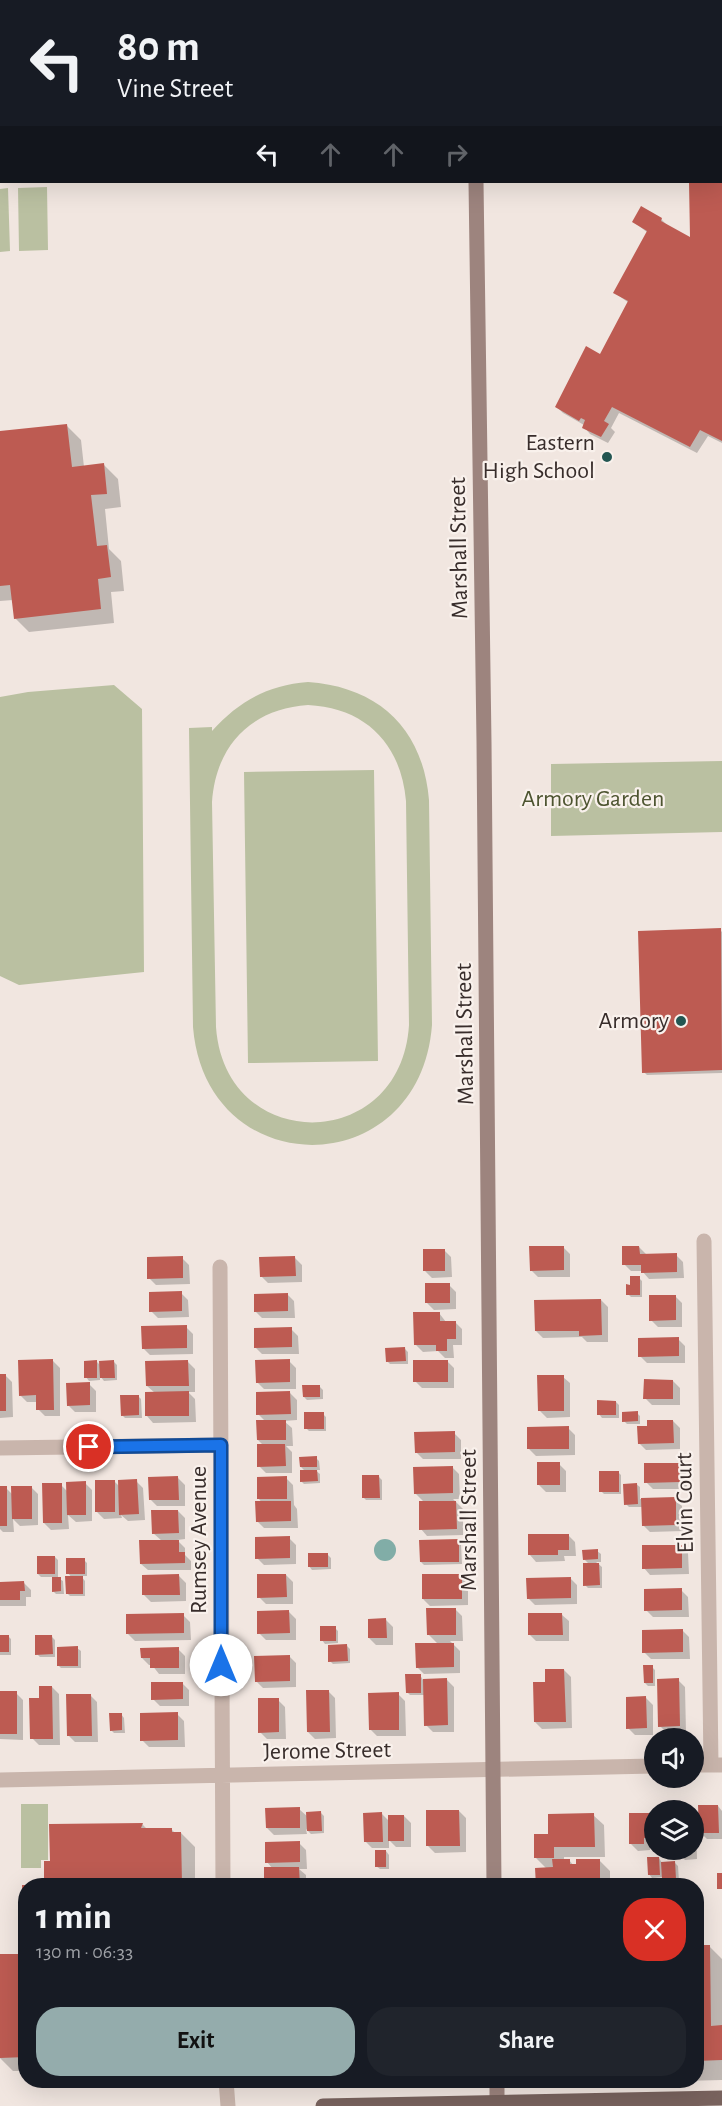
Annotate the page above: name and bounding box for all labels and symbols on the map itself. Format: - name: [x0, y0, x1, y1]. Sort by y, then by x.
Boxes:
- place label: Eastern High School: [483, 431, 595, 483]
- marker: Eastern High School: [600, 450, 614, 464]
- street label: Marshall Street: [446, 476, 472, 619]
- park label: Armory Garden: [522, 787, 665, 811]
- street label: Marshall Street: [452, 962, 478, 1105]
- place label: Armory: [599, 1009, 669, 1033]
- marker: Armory: [674, 1014, 688, 1028]
- pin: [63, 1421, 114, 1472]
- street label: Marshall Street: [457, 1449, 481, 1591]
- street label: Elvin Court: [672, 1452, 698, 1554]
- street label: Rumsey Avenue: [187, 1466, 211, 1614]
- position arrow: [189, 1633, 253, 1697]
- street label: Jerome Street: [263, 1738, 392, 1764]

